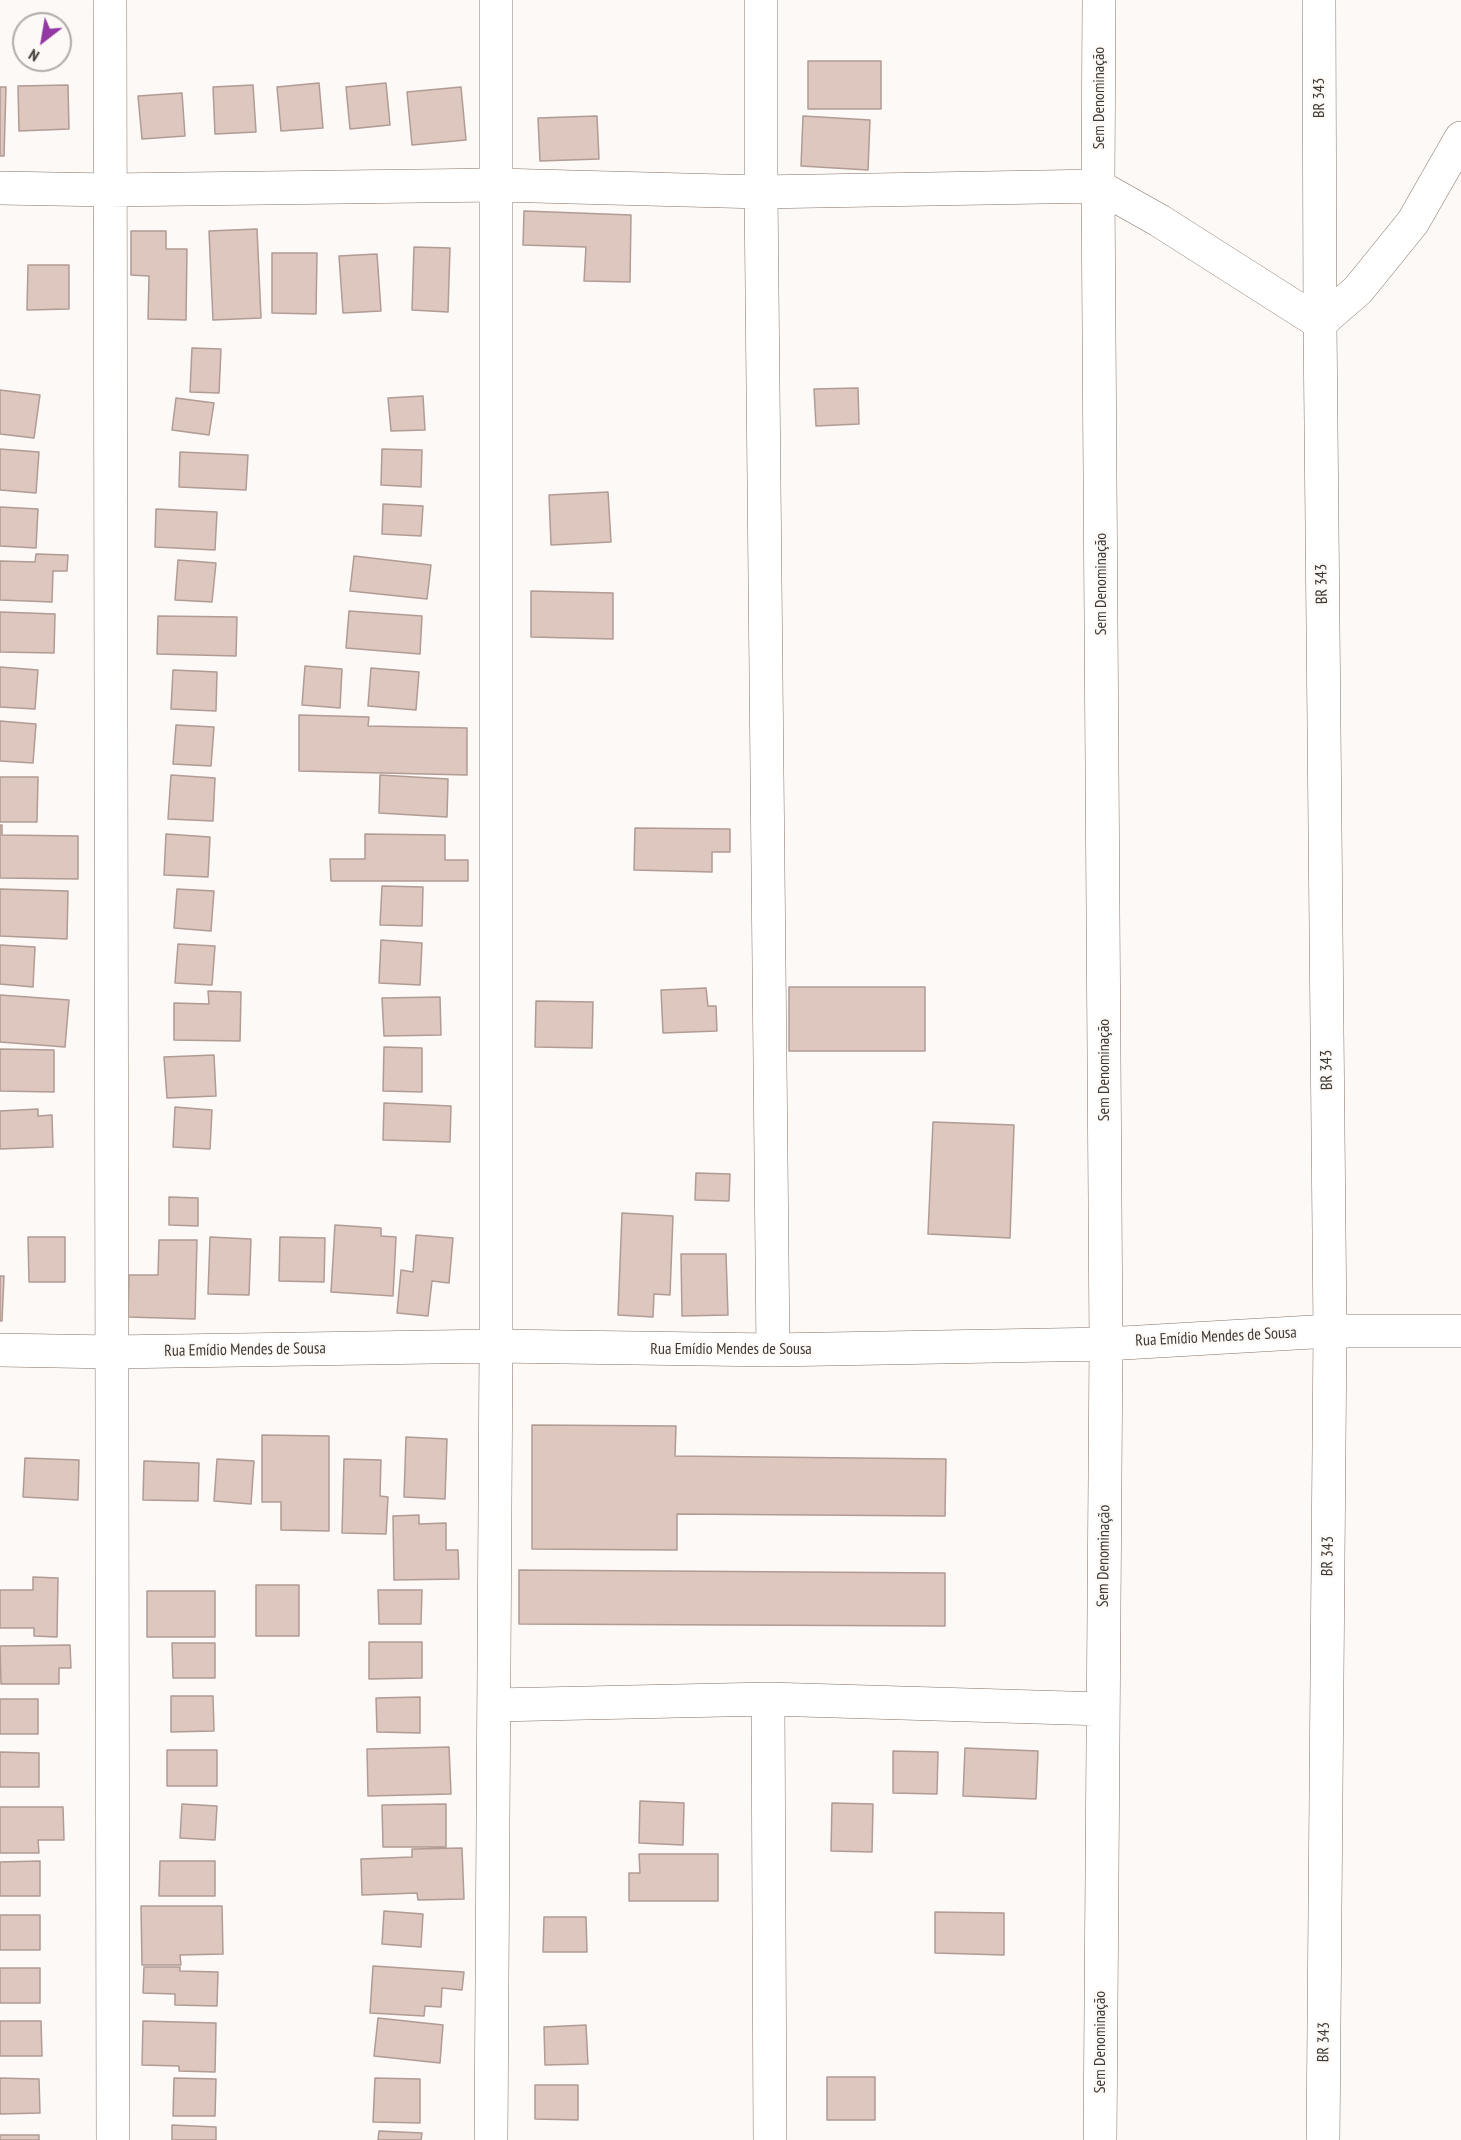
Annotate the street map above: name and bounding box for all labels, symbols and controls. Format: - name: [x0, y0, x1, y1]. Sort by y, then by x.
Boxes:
- north arrow: [12, 12, 72, 72]
- text: N: [25, 45, 43, 67]
- street label: Sem Denominação: [1089, 47, 1109, 149]
- street label: BR 343: [1309, 78, 1329, 118]
- street label: Sem Denominação: [1091, 533, 1111, 635]
- street label: BR 343: [1312, 564, 1332, 604]
- street label: Sem Denominação: [1094, 1019, 1114, 1121]
- street label: BR 343: [1317, 1050, 1337, 1090]
- street label: Rua Emídio Mendes de Sousa: [1135, 1323, 1297, 1351]
- street label: Rua Emídio Mendes de Sousa: [164, 1339, 326, 1361]
- street label: Rua Emídio Mendes de Sousa: [650, 1339, 812, 1359]
- street label: Sem Denominação: [1094, 1505, 1114, 1607]
- street label: BR 343: [1318, 1536, 1338, 1576]
- street label: Sem Denominação: [1090, 1991, 1110, 2093]
- street label: BR 343: [1314, 2022, 1334, 2062]

